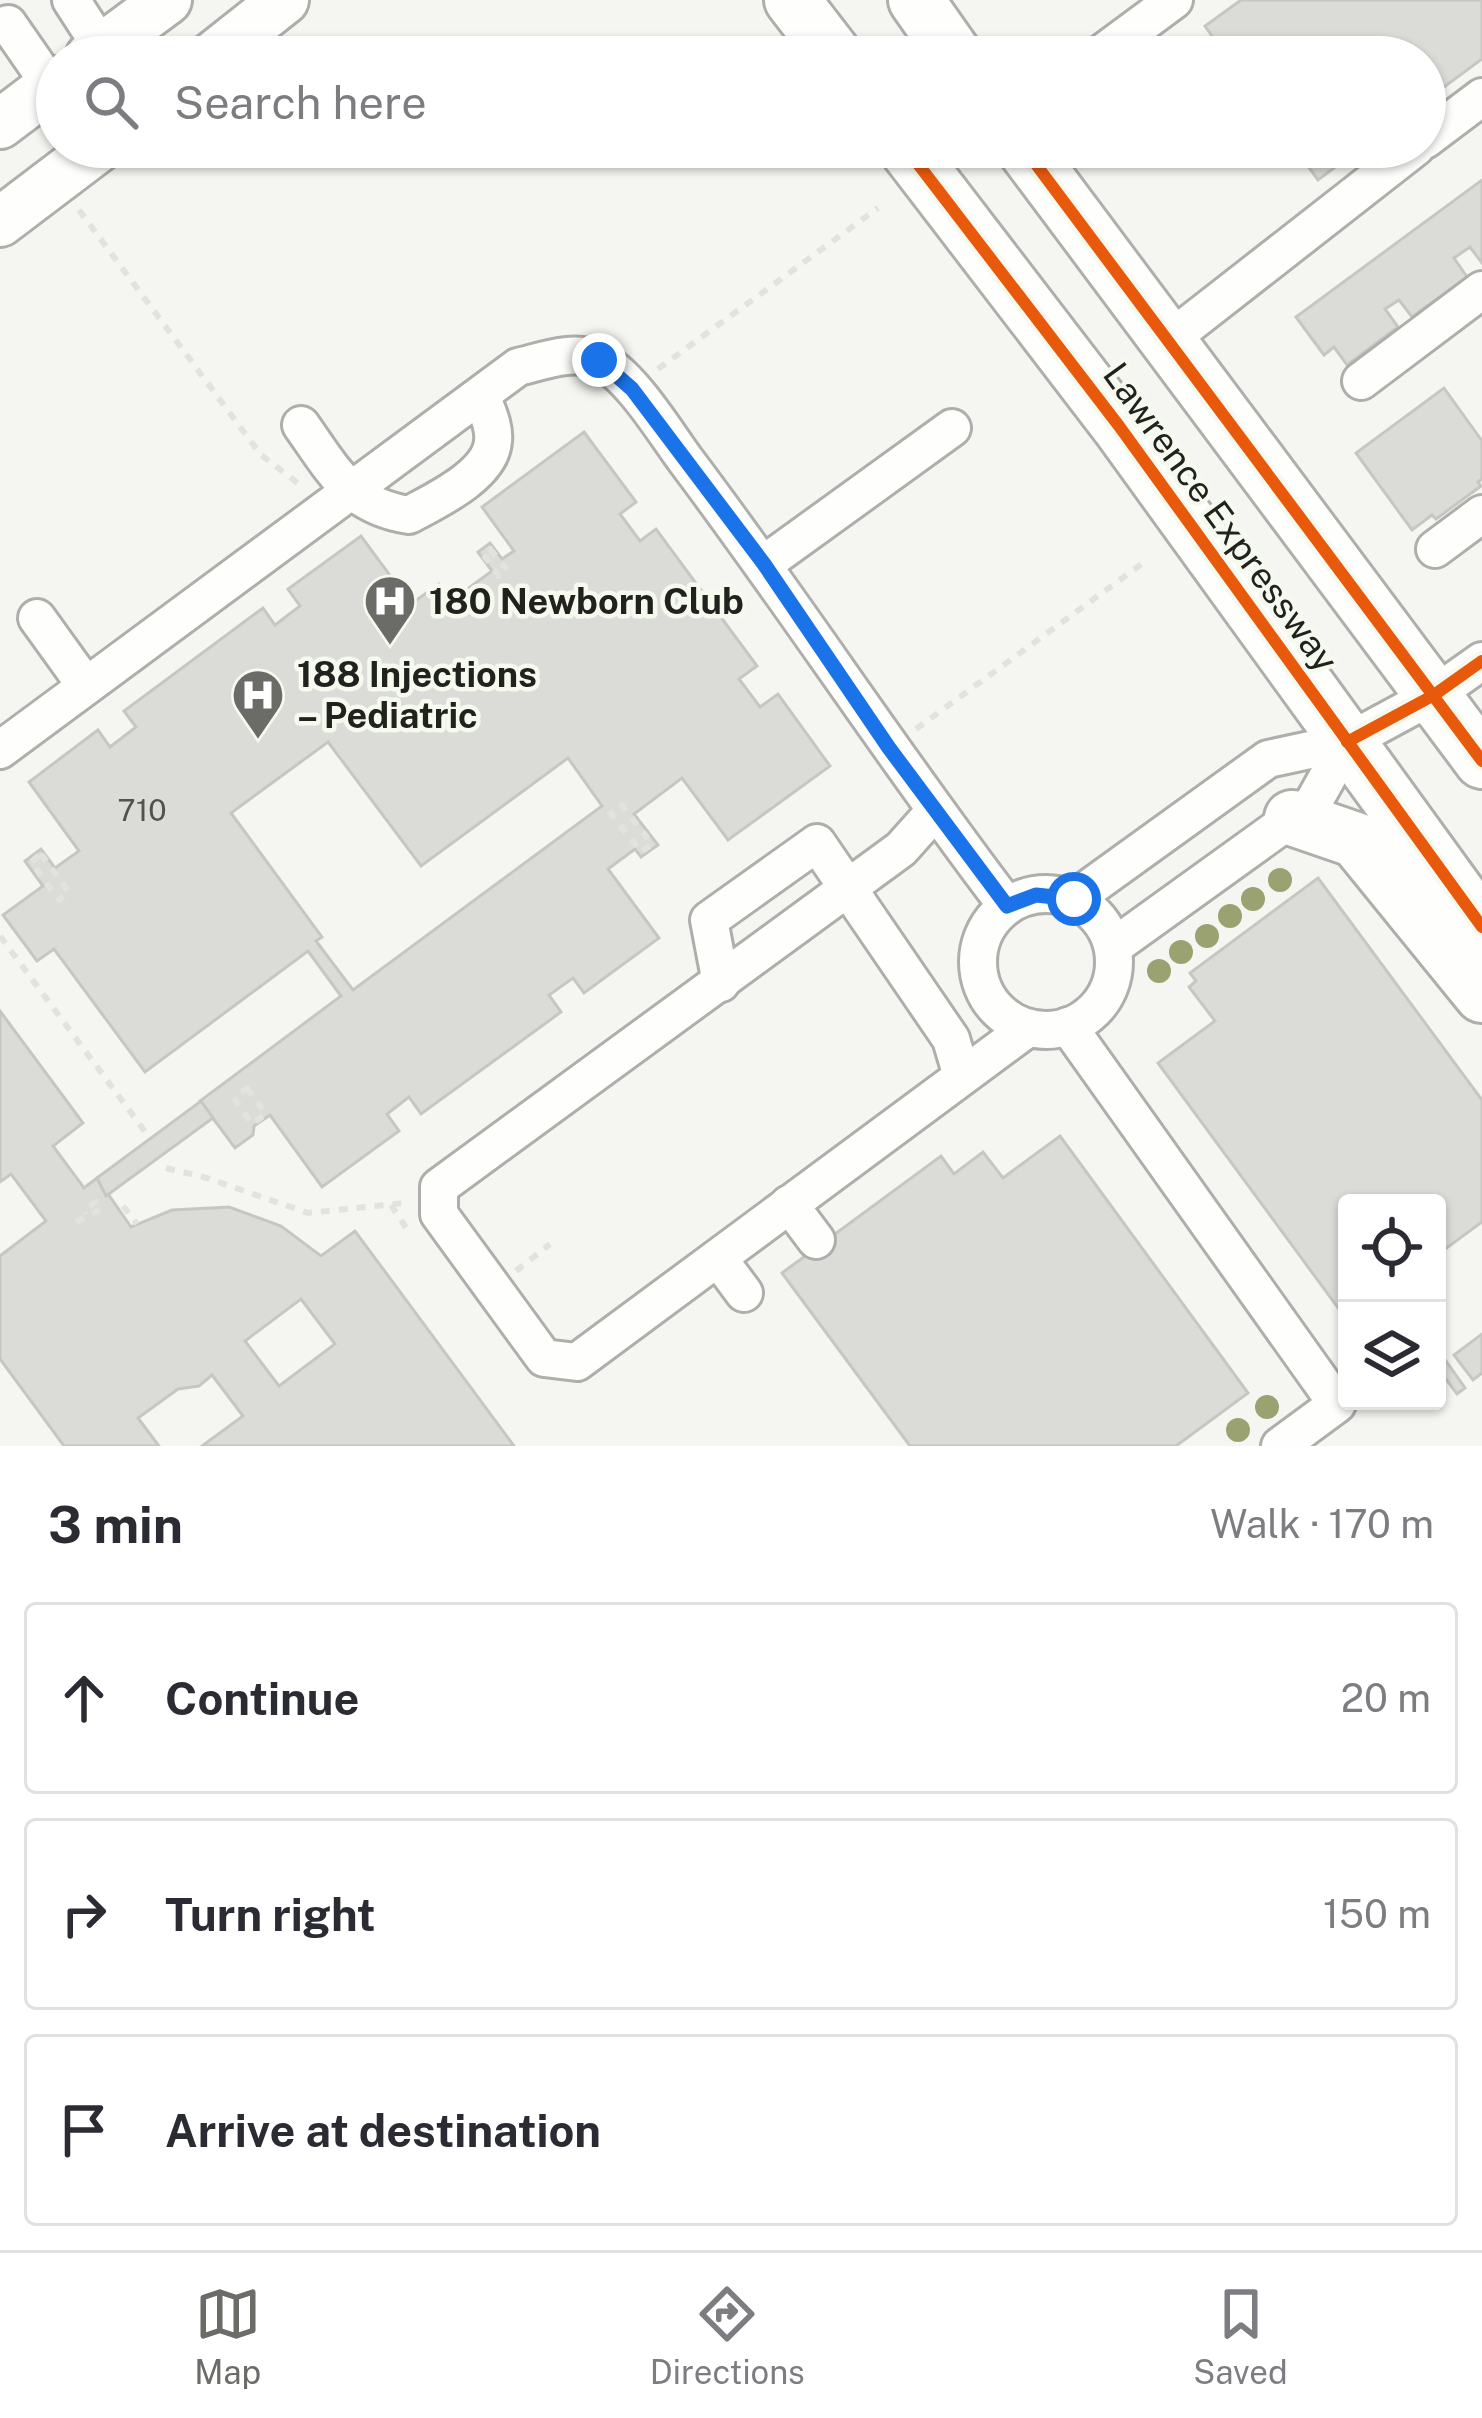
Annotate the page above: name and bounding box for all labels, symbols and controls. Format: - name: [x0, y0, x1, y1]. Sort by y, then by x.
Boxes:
- search box: [36, 36, 1446, 168]
- icon: search: [78, 69, 144, 135]
- text: Search here: [174, 76, 427, 129]
- route end: [572, 333, 626, 387]
- street label: Lawrence Expressway: [1095, 354, 1347, 680]
- hospital icon: 180 Newborn Club: [362, 573, 418, 647]
- place label: 180 Newborn Club: [429, 580, 744, 622]
- place label: 188 Injections – Pediatric: [297, 653, 537, 736]
- hospital icon: 188 Injections – Pediatric: [230, 667, 286, 741]
- house number: 710: [117, 792, 167, 828]
- route start: [1047, 872, 1101, 926]
- map controls: [1338, 1194, 1446, 1410]
- button: locate: [1338, 1194, 1446, 1302]
- button: layers: [1338, 1302, 1446, 1410]
- text: 3 min: [48, 1495, 183, 1554]
- text: Walk · 170 m: [1210, 1501, 1434, 1547]
- icon: ahead: [51, 1665, 117, 1731]
- text: Continue: [165, 1672, 359, 1725]
- text: 20 m: [1341, 1675, 1431, 1721]
- icon: right: [51, 1881, 117, 1947]
- text: Turn right: [165, 1888, 376, 1941]
- text: 150 m: [1323, 1891, 1431, 1937]
- icon: arrive: [51, 2097, 117, 2163]
- text: Arrive at destination: [165, 2104, 601, 2157]
- tab: Map: [194, 2281, 261, 2391]
- tab: Directions: [650, 2281, 805, 2391]
- tab: Saved: [1193, 2281, 1288, 2391]

